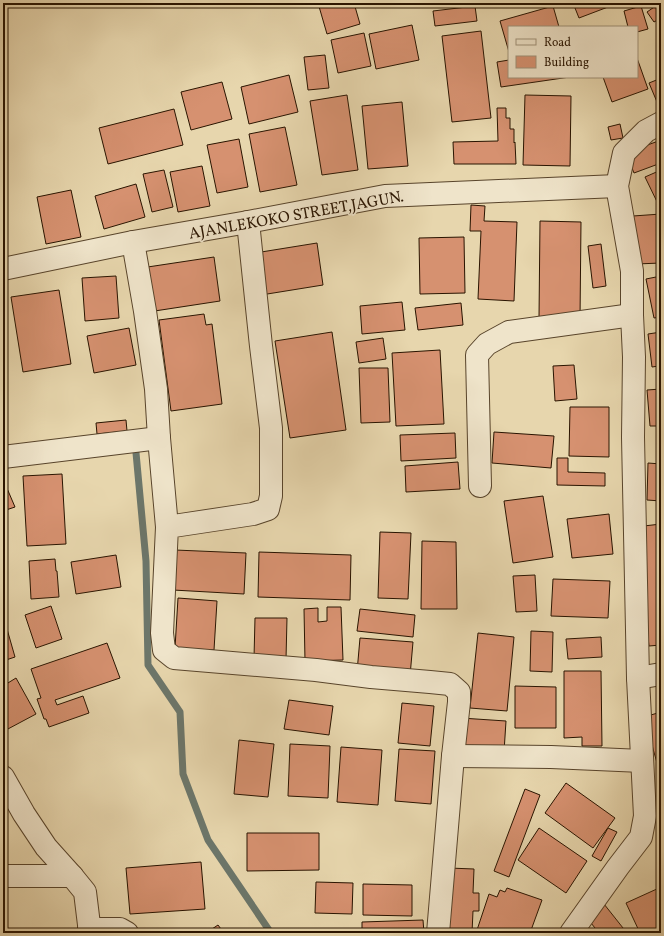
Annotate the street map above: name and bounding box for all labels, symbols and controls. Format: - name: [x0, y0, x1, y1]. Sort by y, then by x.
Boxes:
- legend: [508, 26, 638, 78]
- text: Road: [544, 35, 571, 51]
- text: Building: [544, 55, 589, 71]
- street label: AJANLEKOKO STREET,JAGUN.: [187, 186, 406, 246]

